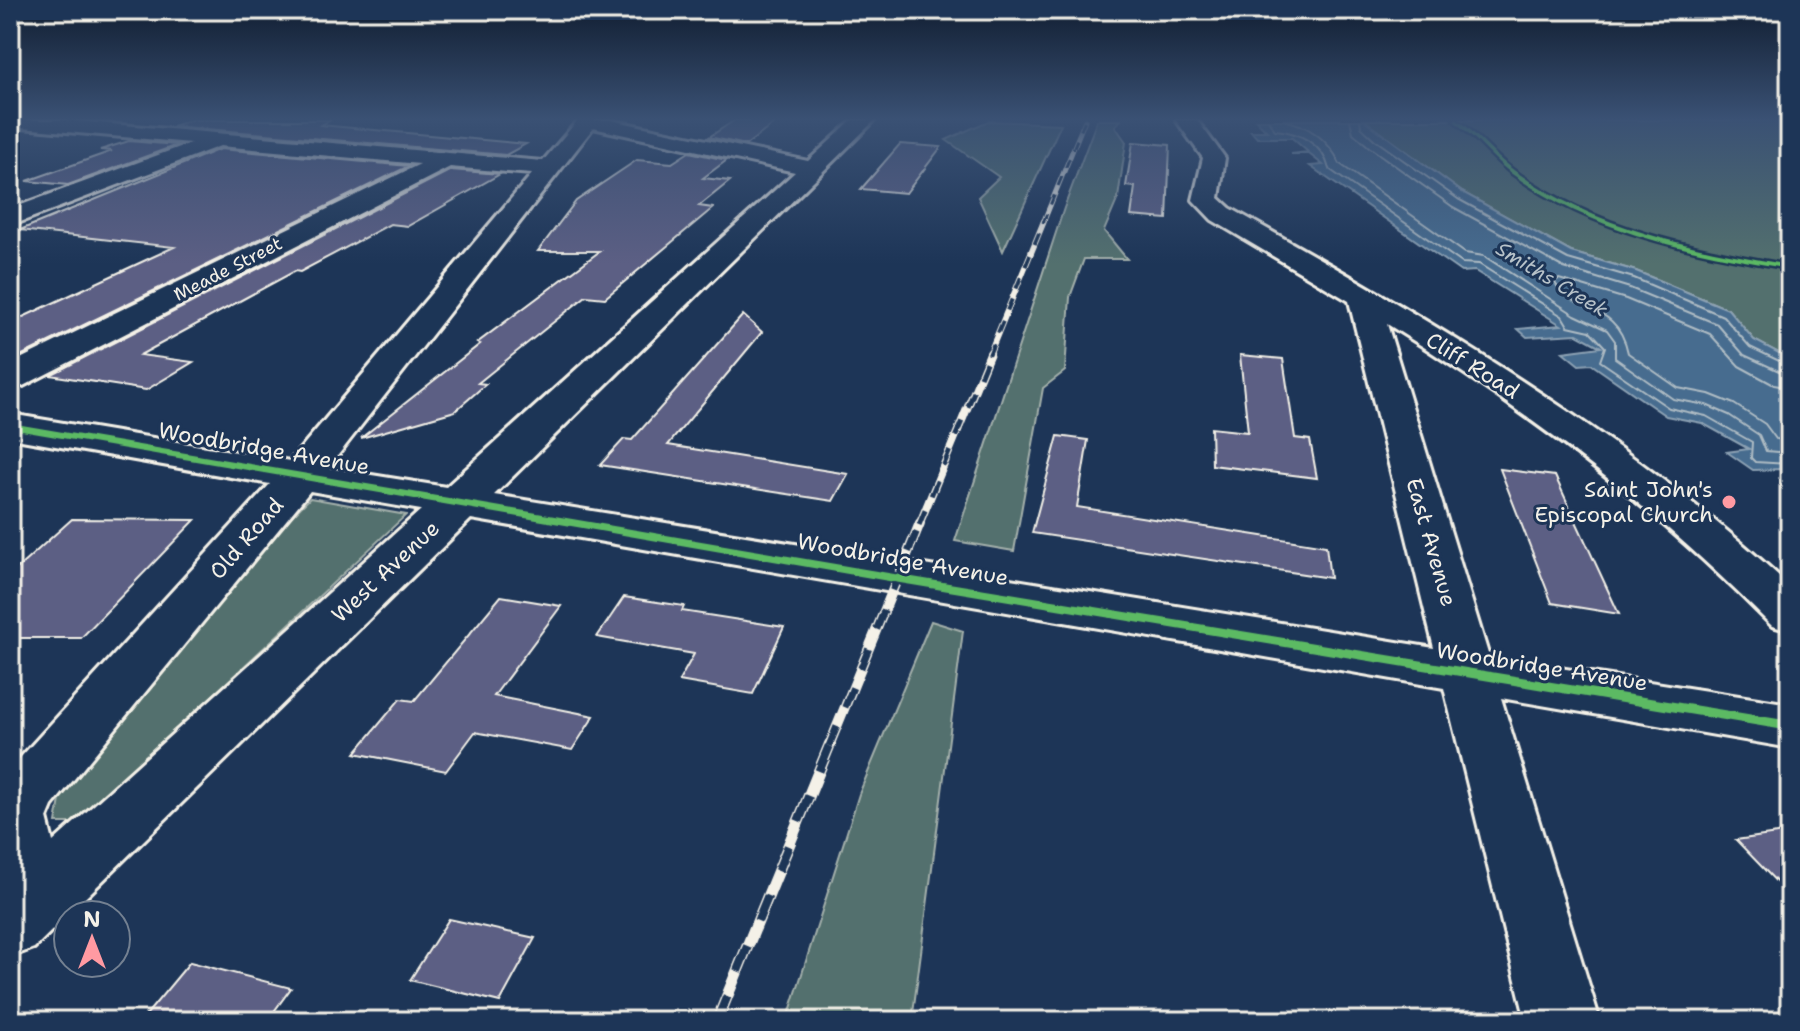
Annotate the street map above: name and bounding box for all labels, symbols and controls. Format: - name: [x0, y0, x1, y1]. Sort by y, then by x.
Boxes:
- street label: Meade Street: [170, 231, 286, 307]
- water label: Smiths Creek: [1491, 235, 1613, 323]
- street label: Cliff Road: [1421, 325, 1525, 406]
- street label: Woodbridge Avenue: [156, 416, 372, 481]
- street label: East Avenue: [1399, 475, 1464, 610]
- place label: Saint John's Episcopal Church: [1535, 475, 1713, 529]
- street label: Old Road: [203, 491, 290, 585]
- marker: Saint John's Episcopal Church: [1720, 493, 1738, 511]
- street label: West Avenue: [325, 514, 446, 629]
- street label: Woodbridge Avenue: [795, 527, 1011, 592]
- street label: Woodbridge Avenue: [1434, 635, 1650, 698]
- north arrow: [52, 899, 132, 979]
- text: N: [83, 905, 101, 934]

